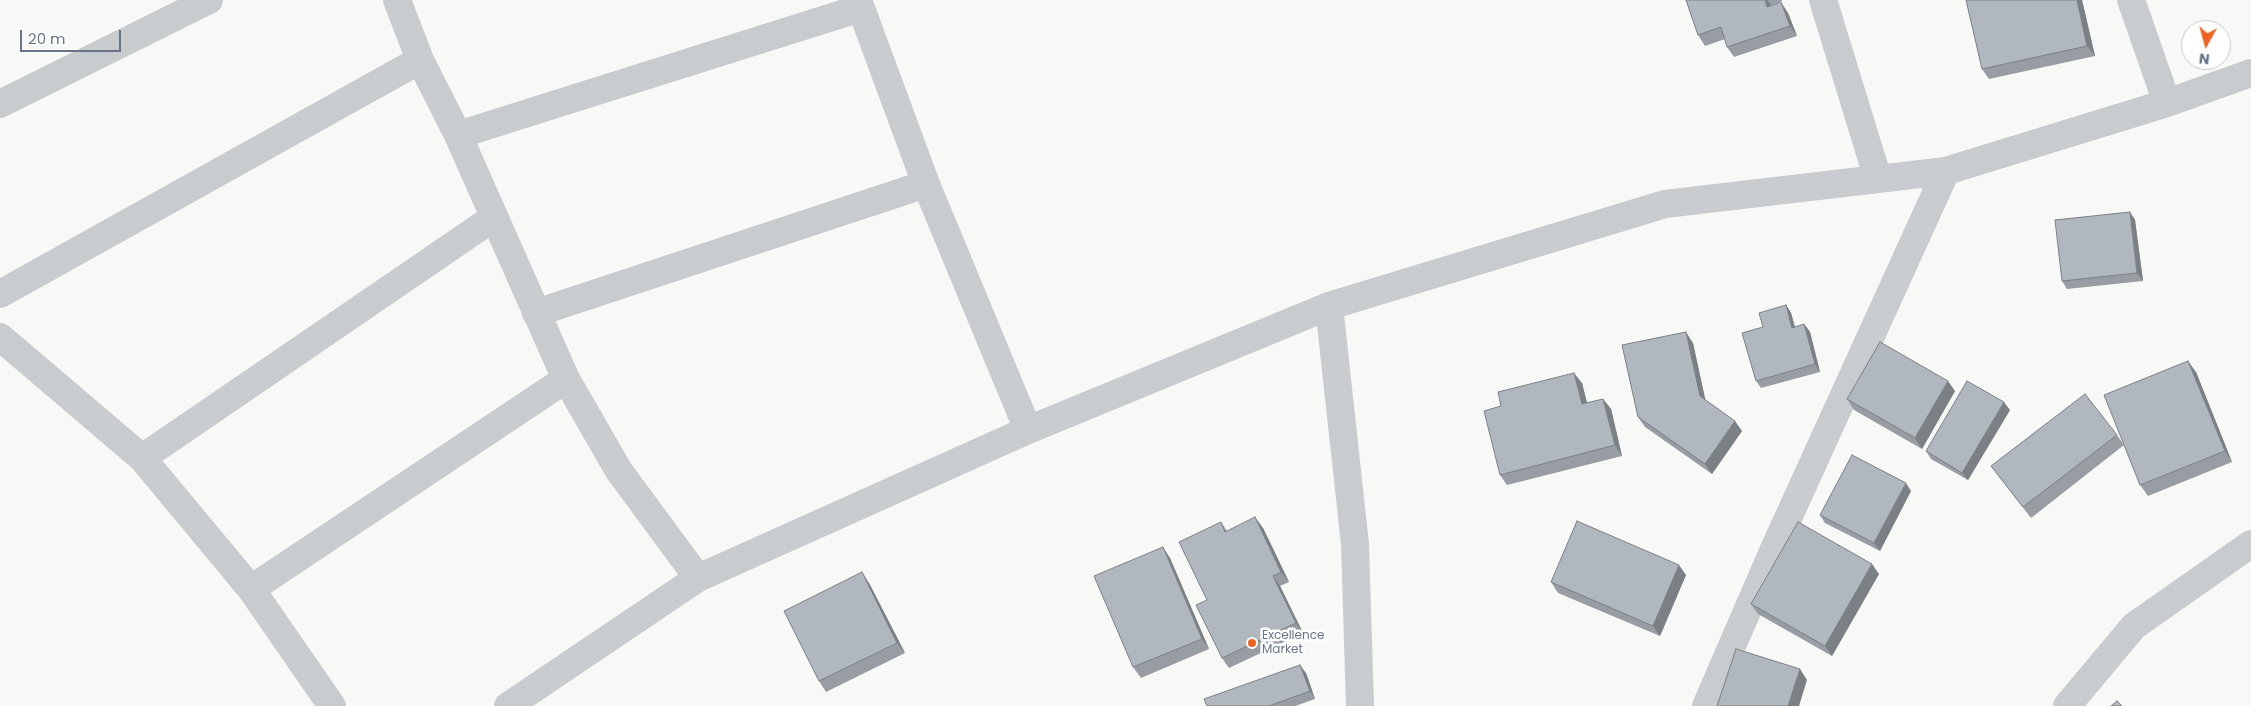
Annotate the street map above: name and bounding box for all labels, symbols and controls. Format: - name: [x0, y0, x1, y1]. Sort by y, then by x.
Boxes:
- scale bar: [22, 20, 124, 52]
- north arrow: [2181, 20, 2231, 70]
- text: 20 m: [28, 28, 66, 49]
- text: N: [2198, 48, 2211, 69]
- place label: Excellence Market: [1262, 629, 1324, 657]
- marker: Excellence Market: [1246, 637, 1258, 649]

